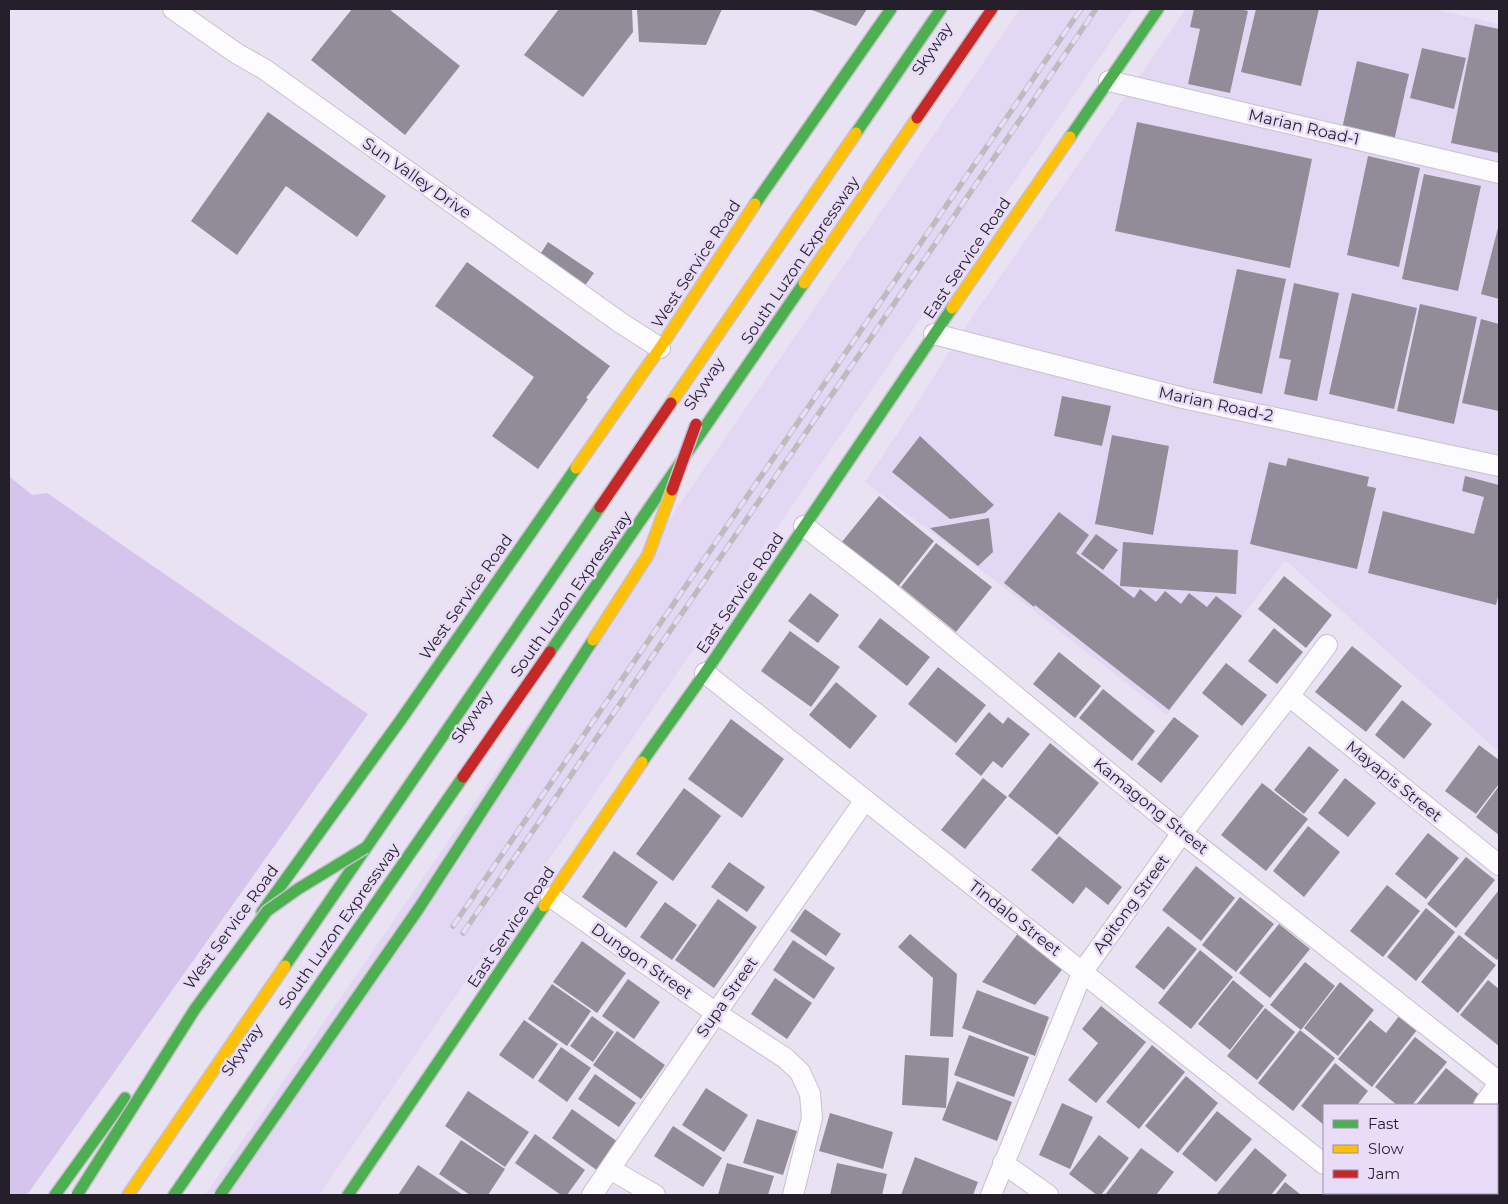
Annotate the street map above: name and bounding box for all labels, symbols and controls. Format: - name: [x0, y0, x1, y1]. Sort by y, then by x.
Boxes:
- street label: Skyway: [908, 19, 957, 79]
- street label: Marian Road-1: [1247, 105, 1361, 149]
- street label: Sun Valley Drive: [359, 133, 475, 223]
- street label: South Luzon Expressway: [737, 172, 863, 347]
- street label: East Service Road: [919, 194, 1015, 322]
- street label: West Service Road: [648, 196, 744, 332]
- street label: Skyway: [680, 354, 729, 414]
- street label: Marian Road-2: [1157, 383, 1275, 425]
- street label: South Luzon Expressway: [506, 507, 636, 681]
- street label: East Service Road: [692, 529, 788, 657]
- street label: West Service Road: [416, 531, 516, 663]
- street label: Skyway: [447, 687, 497, 747]
- street label: Mayapis Street: [1342, 737, 1446, 826]
- street label: Kamagong Street: [1090, 754, 1213, 858]
- street label: South Luzon Expressway: [274, 839, 404, 1013]
- street label: Apitong Street: [1089, 851, 1173, 957]
- street label: West Service Road: [180, 861, 282, 993]
- street label: East Service Road: [463, 863, 559, 991]
- street label: Tindalo Street: [965, 876, 1065, 960]
- street label: Dungon Street: [588, 919, 697, 1003]
- street label: Supa Street: [692, 953, 762, 1041]
- street label: Skyway: [217, 1020, 267, 1080]
- legend: [1323, 1104, 1498, 1194]
- text: Fast: [1368, 1114, 1399, 1133]
- text: Slow: [1368, 1139, 1404, 1158]
- text: Jam: [1367, 1164, 1400, 1183]

